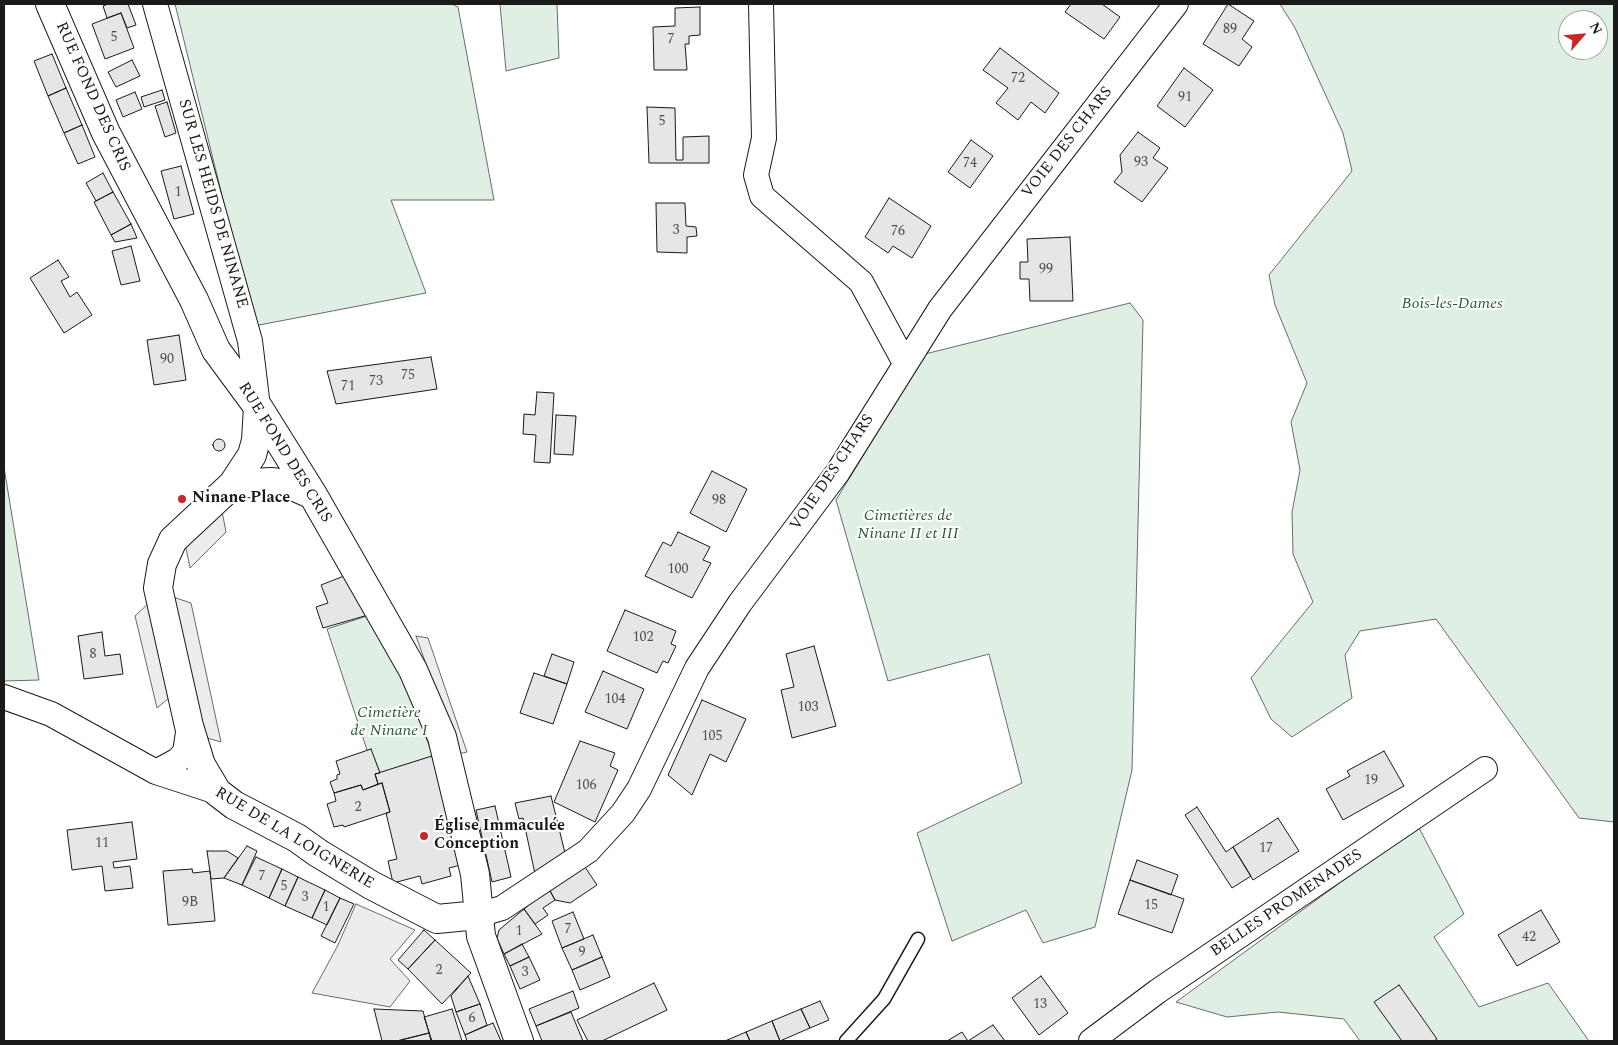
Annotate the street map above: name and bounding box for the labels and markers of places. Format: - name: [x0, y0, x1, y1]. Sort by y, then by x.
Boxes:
- place label: Ninane Place: [192, 489, 290, 509]
- marker: Ninane Place: [176, 493, 188, 505]
- place label: Église Immaculée Conception: [434, 817, 565, 855]
- marker: Église Immaculée Conception: [418, 830, 430, 842]

